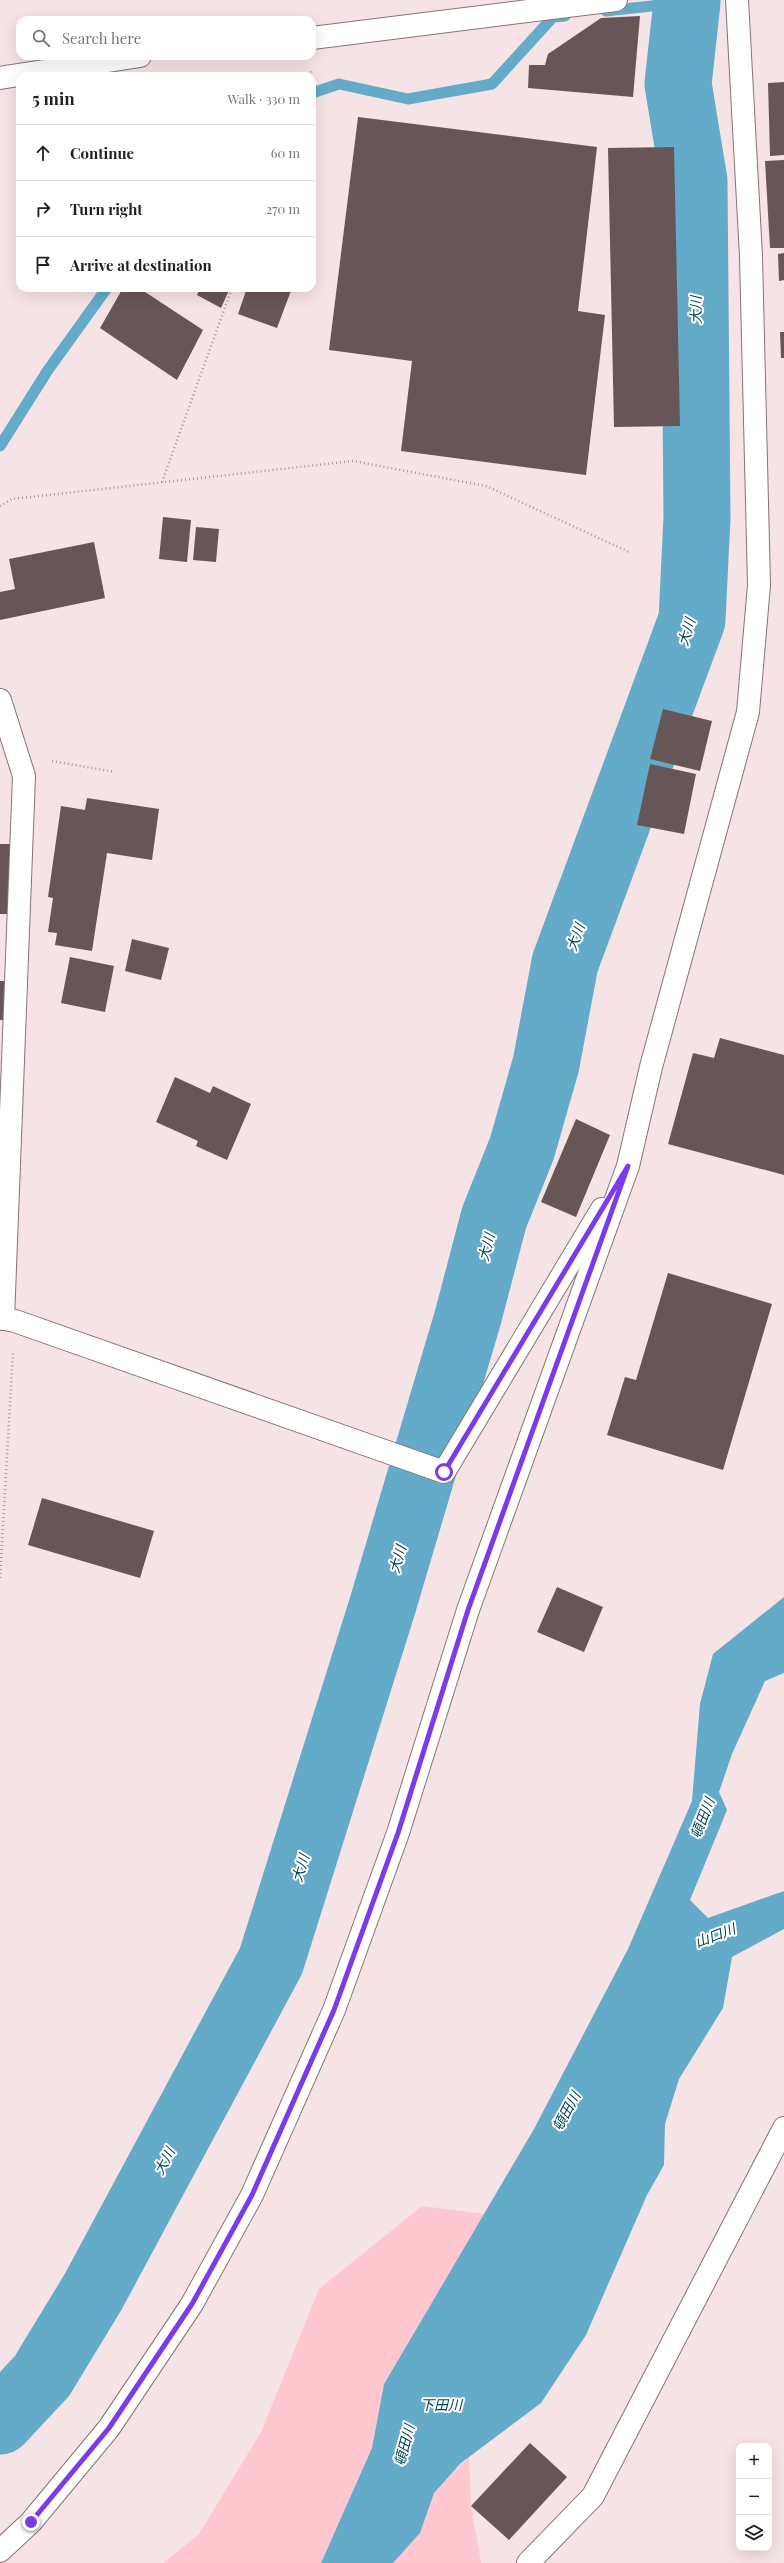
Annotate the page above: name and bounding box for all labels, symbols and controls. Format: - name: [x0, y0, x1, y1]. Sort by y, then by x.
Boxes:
- search box: [16, 16, 316, 60]
- icon: search: [30, 27, 52, 49]
- text: Search here: [62, 28, 141, 48]
- text: 5 min: [32, 87, 75, 109]
- text: Walk · 330 m: [227, 90, 300, 107]
- icon: ahead: [32, 142, 54, 164]
- text: Continue: [70, 143, 134, 163]
- text: 60 m: [271, 144, 300, 161]
- icon: right: [32, 198, 54, 220]
- text: Turn right: [70, 199, 143, 219]
- text: 270 m: [266, 200, 300, 217]
- icon: arrive: [32, 254, 54, 276]
- text: Arrive at destination: [70, 255, 212, 275]
- water label: 大川: [686, 294, 705, 324]
- water label: 大川: [673, 614, 700, 648]
- water label: 大川: [561, 919, 589, 953]
- water label: 大川: [473, 1229, 499, 1263]
- route start: [435, 1463, 453, 1481]
- water label: 大川: [384, 1541, 411, 1575]
- water label: 頓田川: [686, 1793, 719, 1841]
- water label: 大川: [287, 1850, 314, 1884]
- water label: 山口川: [692, 1918, 740, 1951]
- water label: 頓田川: [548, 2086, 585, 2134]
- water label: 大川: [149, 2142, 180, 2178]
- water label: 下田川: [420, 2395, 464, 2414]
- water label: 頓田川: [389, 2420, 419, 2468]
- map controls: [736, 2443, 772, 2551]
- button: +: [736, 2443, 772, 2479]
- button: −: [736, 2479, 772, 2515]
- route end: [22, 2513, 40, 2531]
- button: layers: [736, 2515, 772, 2551]

